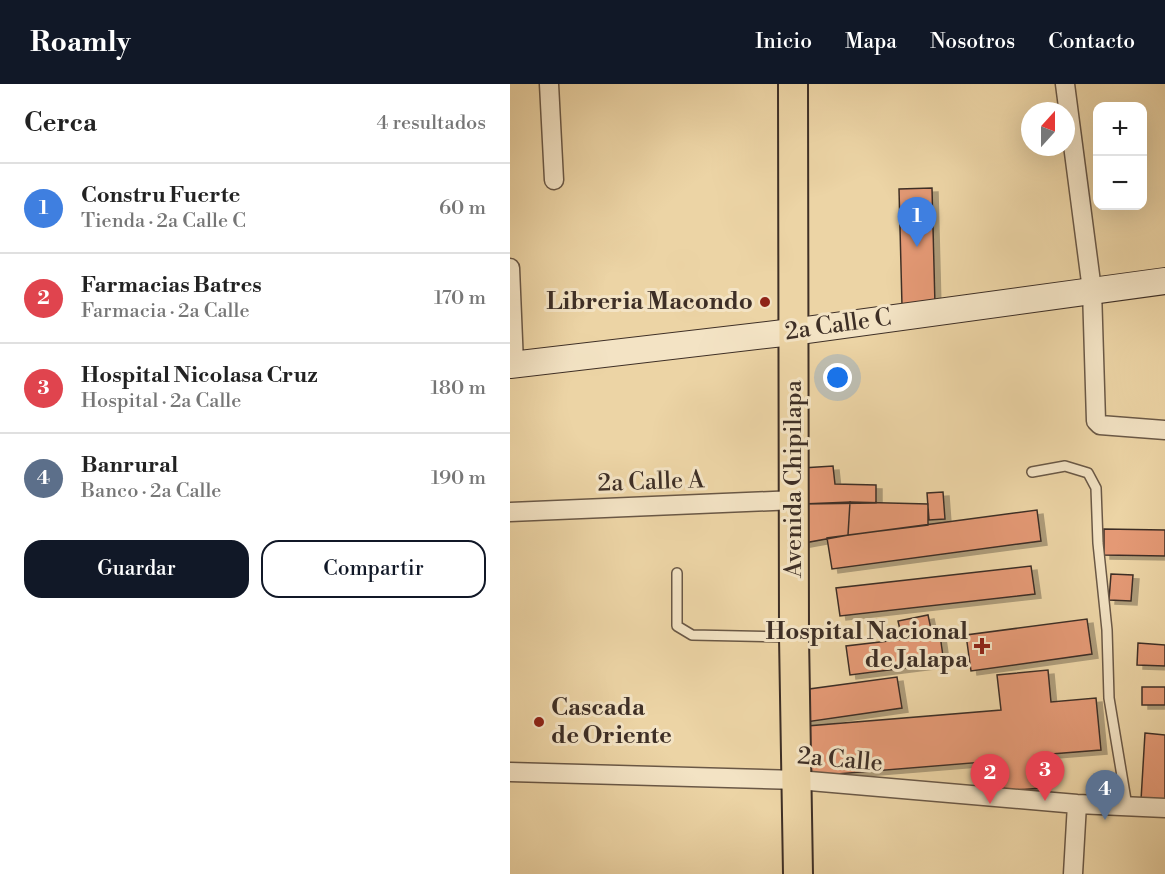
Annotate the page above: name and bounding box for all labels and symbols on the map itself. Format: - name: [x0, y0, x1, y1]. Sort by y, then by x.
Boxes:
- north arrow: [1021, 102, 1075, 156]
- pin: 1: [898, 198, 936, 247]
- place label: Libreria Macondo: [546, 287, 753, 317]
- marker: Libreria Macondo: [758, 295, 772, 309]
- street label: 2a Calle C: [783, 303, 893, 347]
- your location: [823, 363, 852, 392]
- street label: Avenida Chipilapa: [779, 379, 809, 579]
- street label: 2a Calle A: [597, 465, 706, 499]
- place label: Hospital Nacional de Jalapa: [765, 617, 969, 675]
- marker: Hospital Nacional de Jalapa: [973, 637, 991, 655]
- place label: Cascada de Oriente: [551, 693, 672, 751]
- marker: Cascada de Oriente: [532, 715, 546, 729]
- street label: 2a Calle: [796, 741, 884, 779]
- pin: 3: [1026, 752, 1064, 801]
- pin: 2: [970, 754, 1010, 804]
- pin: 4: [1086, 770, 1124, 820]

